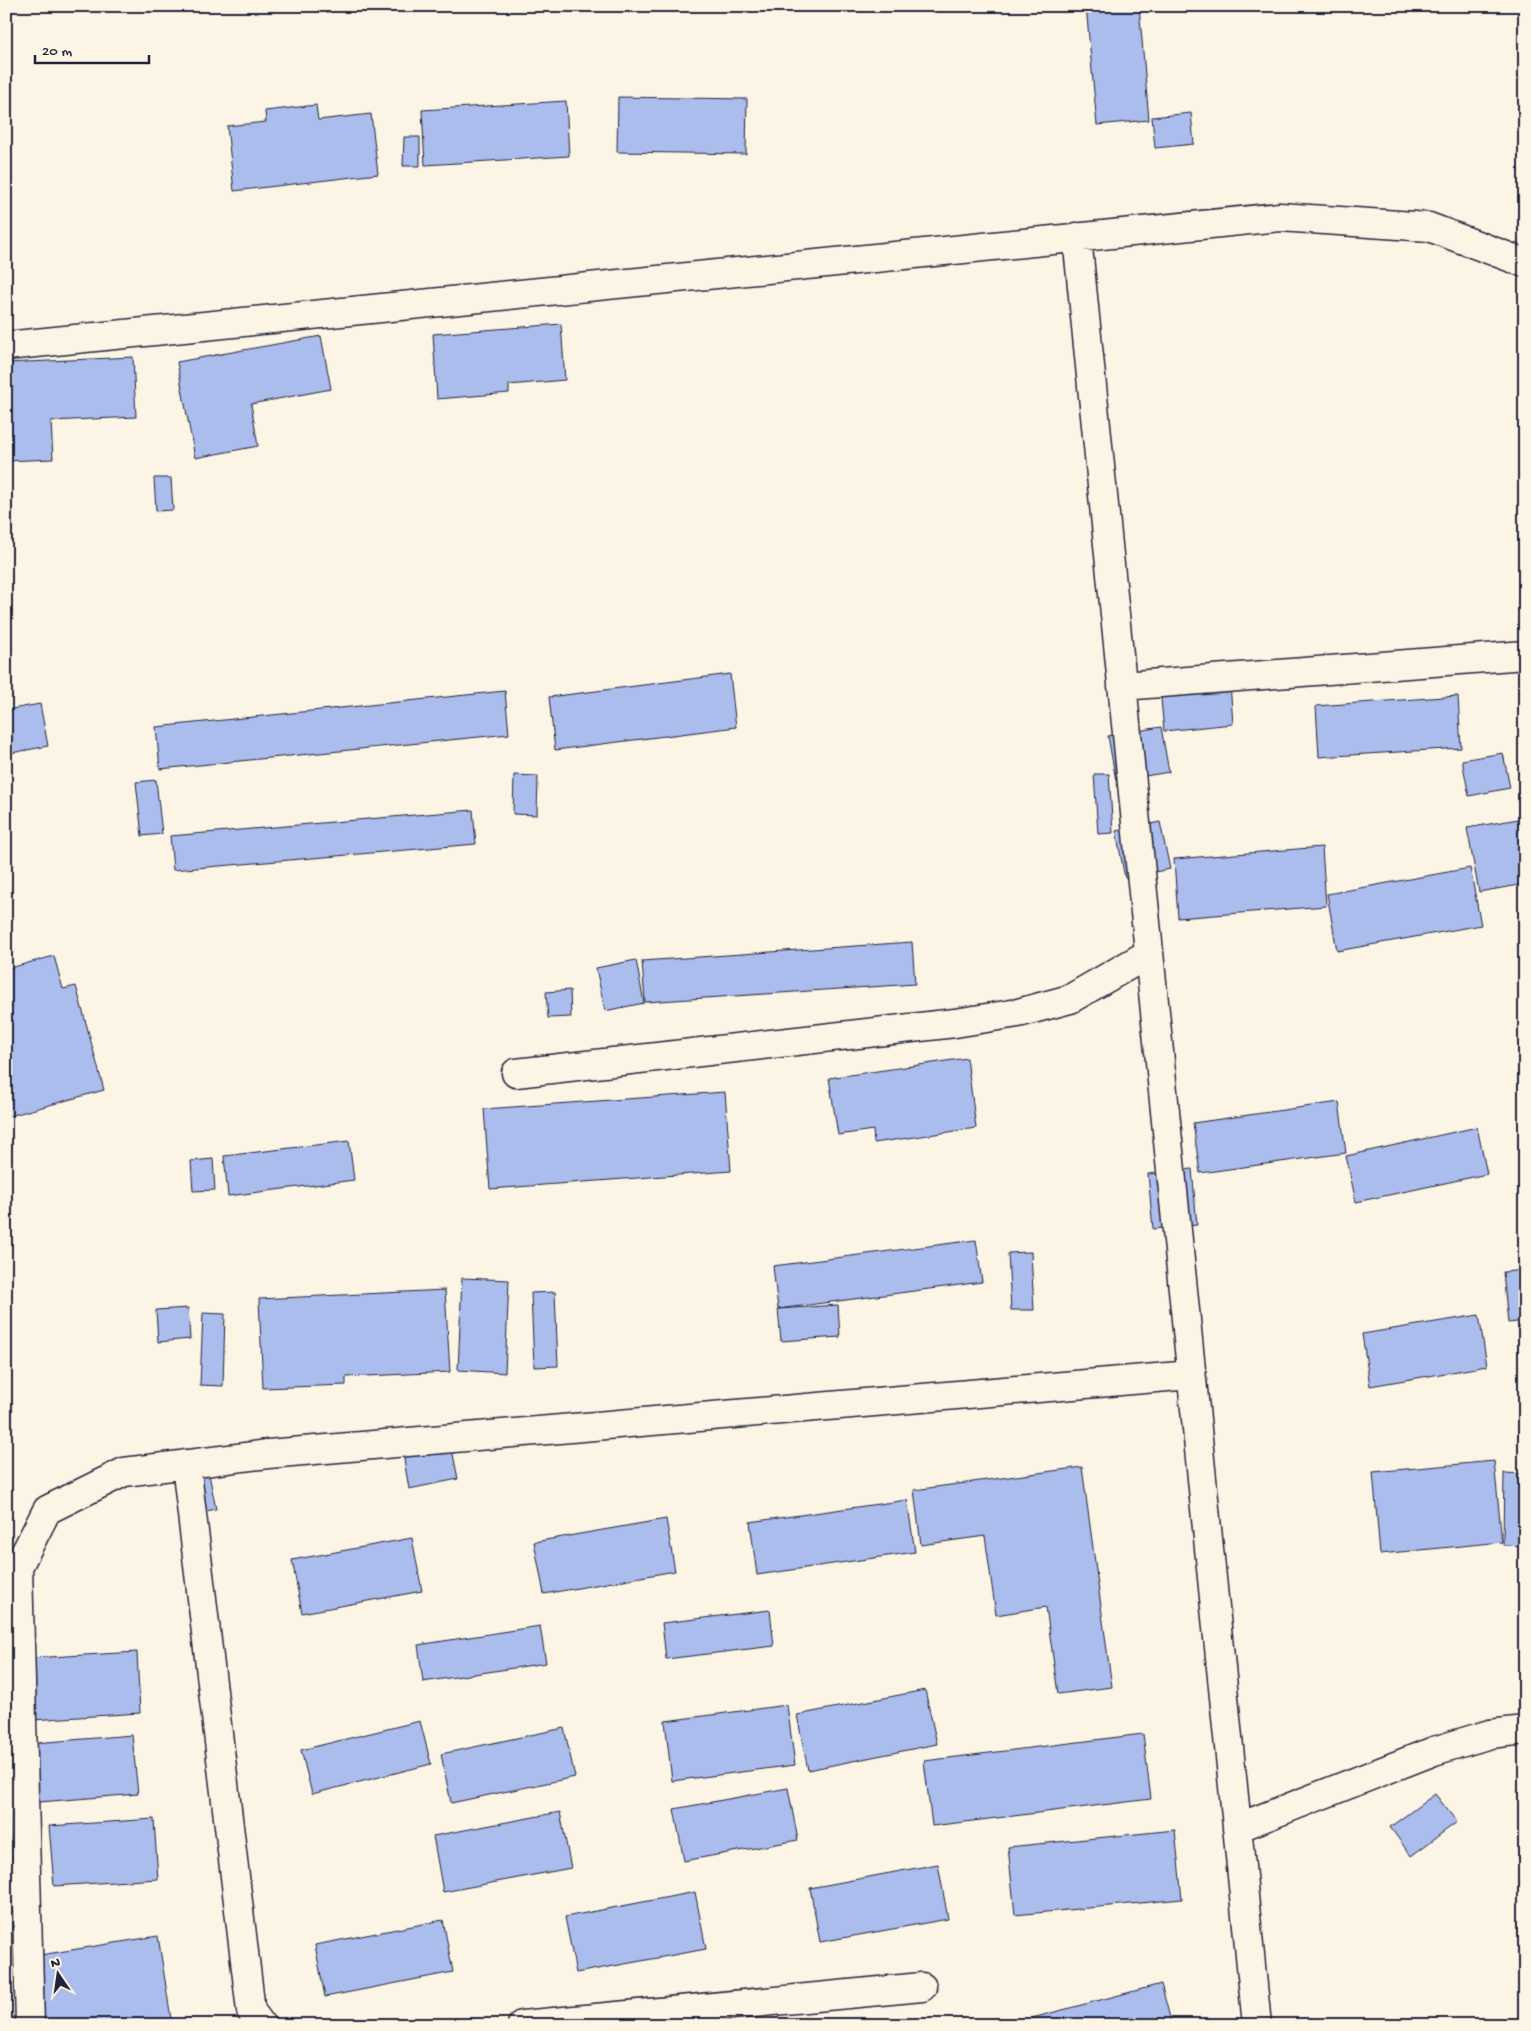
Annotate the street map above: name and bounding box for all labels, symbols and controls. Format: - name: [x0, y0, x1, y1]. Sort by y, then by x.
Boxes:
- scale bar: [35, 32, 149, 64]
- text: 20 m: [42, 43, 72, 61]
- north arrow: [32, 1948, 82, 1998]
- text: N: [49, 1954, 62, 1973]

